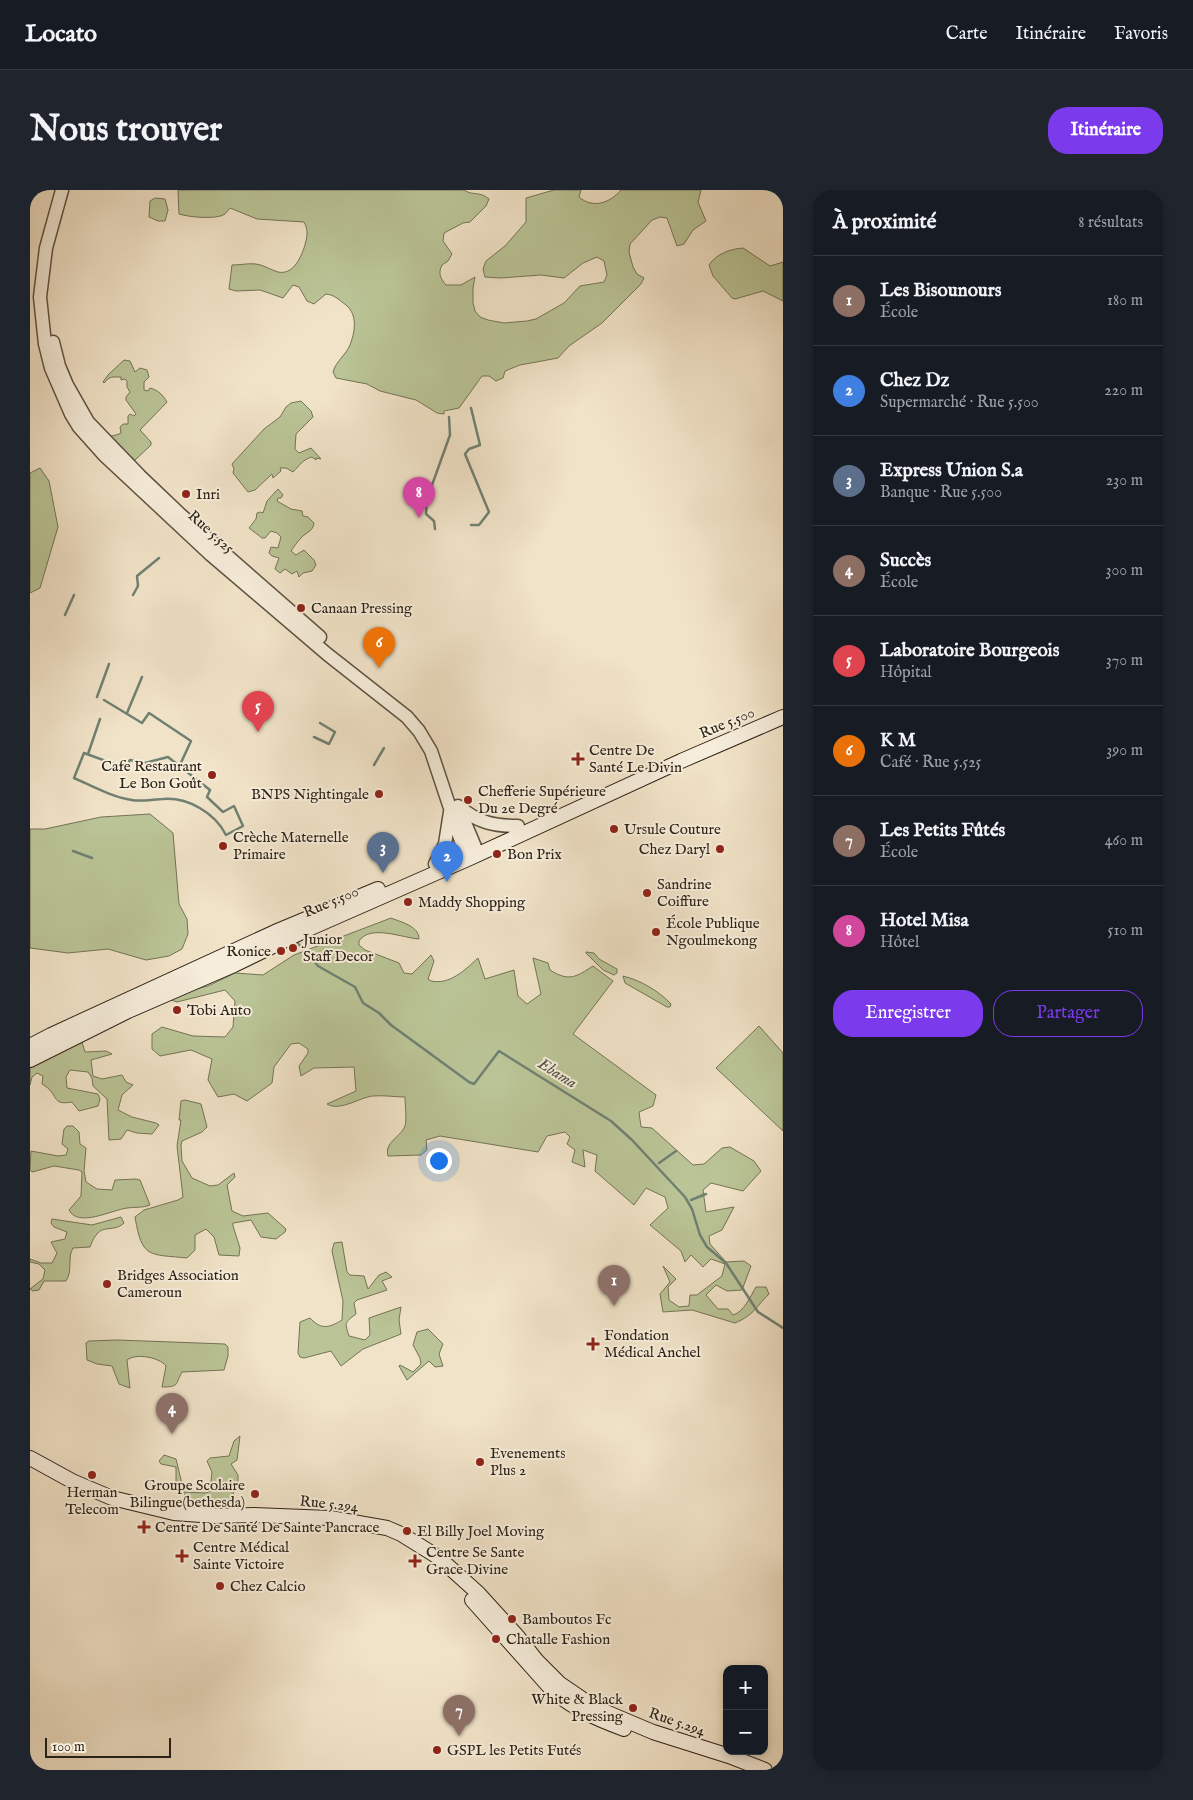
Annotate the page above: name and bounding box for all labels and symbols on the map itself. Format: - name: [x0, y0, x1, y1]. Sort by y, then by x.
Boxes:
- pin: 8: [403, 477, 435, 518]
- place label: Inri: [196, 485, 220, 504]
- marker: Inri: [180, 488, 192, 500]
- street label: Rue 5.525: [184, 506, 238, 558]
- place label: Canaan Pressing: [311, 599, 413, 618]
- marker: Canaan Pressing: [295, 602, 307, 614]
- pin: 6: [363, 627, 395, 668]
- pin: 5: [242, 691, 274, 732]
- street label: Rue 5.500: [697, 703, 757, 743]
- place label: Centre De Santé Le Divin: [589, 741, 682, 777]
- marker: Centre De Santé Le Divin: [571, 752, 585, 766]
- place label: Cafe Restaurant Le Bon Goût: [101, 757, 202, 793]
- marker: Cafe Restaurant Le Bon Goût: [206, 769, 218, 781]
- place label: Chefferie Supérieure Du 2e Degré: [478, 782, 606, 818]
- place label: BNPS Nightingale: [251, 785, 369, 804]
- marker: BNPS Nightingale: [373, 788, 385, 800]
- marker: Chefferie Supérieure Du 2e Degré: [462, 794, 474, 806]
- place label: Ursule Couture: [624, 820, 721, 839]
- marker: Ursule Couture: [608, 823, 620, 835]
- place label: Crèche Maternelle Primaire: [233, 828, 349, 864]
- pin: 3: [367, 832, 399, 873]
- marker: Crèche Maternelle Primaire: [217, 840, 229, 852]
- place label: Chez Daryl: [639, 840, 711, 859]
- pin: 2: [431, 841, 463, 882]
- marker: Chez Daryl: [714, 843, 726, 855]
- place label: Bon Prix: [507, 845, 562, 864]
- marker: Bon Prix: [491, 848, 503, 860]
- place label: Sandrine Coiffure: [657, 875, 712, 911]
- street label: Rue 5.500: [301, 882, 361, 922]
- marker: Sandrine Coiffure: [641, 887, 653, 899]
- place label: Maddy Shopping: [418, 893, 526, 912]
- marker: Maddy Shopping: [402, 896, 414, 908]
- place label: École Publique Ngoulmekong: [666, 914, 760, 950]
- marker: École Publique Ngoulmekong: [650, 926, 662, 938]
- place label: Junior Staff Decor: [301, 930, 374, 966]
- place label: Ronice: [226, 942, 271, 961]
- marker: Junior Staff Decor: [287, 942, 299, 954]
- marker: Ronice: [275, 945, 287, 957]
- place label: Tobi Auto: [187, 1001, 251, 1020]
- marker: Tobi Auto: [171, 1004, 183, 1016]
- water label: Ebama: [533, 1054, 580, 1094]
- your location: [426, 1148, 452, 1174]
- pin: 1: [598, 1265, 630, 1306]
- place label: Bridges Association Cameroun: [117, 1266, 239, 1302]
- marker: Bridges Association Cameroun: [101, 1278, 113, 1290]
- place label: Fondation Médical Anchel: [604, 1326, 702, 1362]
- marker: Fondation Médical Anchel: [586, 1337, 600, 1351]
- pin: 4: [156, 1393, 188, 1434]
- place label: Evenements Plus 2: [490, 1444, 565, 1480]
- marker: Evenements Plus 2: [474, 1456, 486, 1468]
- marker: Herman Telecom: [86, 1469, 98, 1481]
- place label: Groupe Scolaire Bilingue(bethesda): [130, 1476, 245, 1512]
- place label: Herman Telecom: [65, 1483, 119, 1519]
- marker: Groupe Scolaire Bilingue(bethesda): [249, 1488, 261, 1500]
- street label: Rue 5.294: [299, 1491, 360, 1517]
- place label: Centre De Santé De Sainte Pancrace: [155, 1518, 380, 1537]
- marker: Centre De Santé De Sainte Pancrace: [137, 1520, 151, 1534]
- place label: El Billy Joel Moving: [417, 1522, 545, 1541]
- marker: El Billy Joel Moving: [401, 1525, 413, 1537]
- place label: Centre Médical Sainte Victoire: [193, 1538, 290, 1574]
- place label: Centre Se Sante Grace Divine: [426, 1543, 524, 1579]
- marker: Centre Médical Sainte Victoire: [175, 1549, 189, 1563]
- marker: Centre Se Sante Grace Divine: [408, 1554, 422, 1568]
- place label: Chez Calcio: [230, 1577, 305, 1596]
- marker: Chez Calcio: [214, 1580, 226, 1592]
- place label: Bamboutos Fc: [522, 1610, 611, 1629]
- marker: Bamboutos Fc: [506, 1613, 518, 1625]
- place label: Chatalle Fashion: [506, 1630, 610, 1649]
- marker: Chatalle Fashion: [490, 1633, 502, 1645]
- place label: White & Black Pressing: [531, 1690, 624, 1726]
- pin: 7: [443, 1695, 475, 1736]
- marker: White & Black Pressing: [627, 1702, 639, 1714]
- street label: Rue 5.294: [646, 1703, 708, 1741]
- scale bar: [45, 1735, 171, 1758]
- place label: GSPL les Petits Futés: [447, 1741, 581, 1760]
- marker: GSPL les Petits Futés: [431, 1744, 443, 1756]

